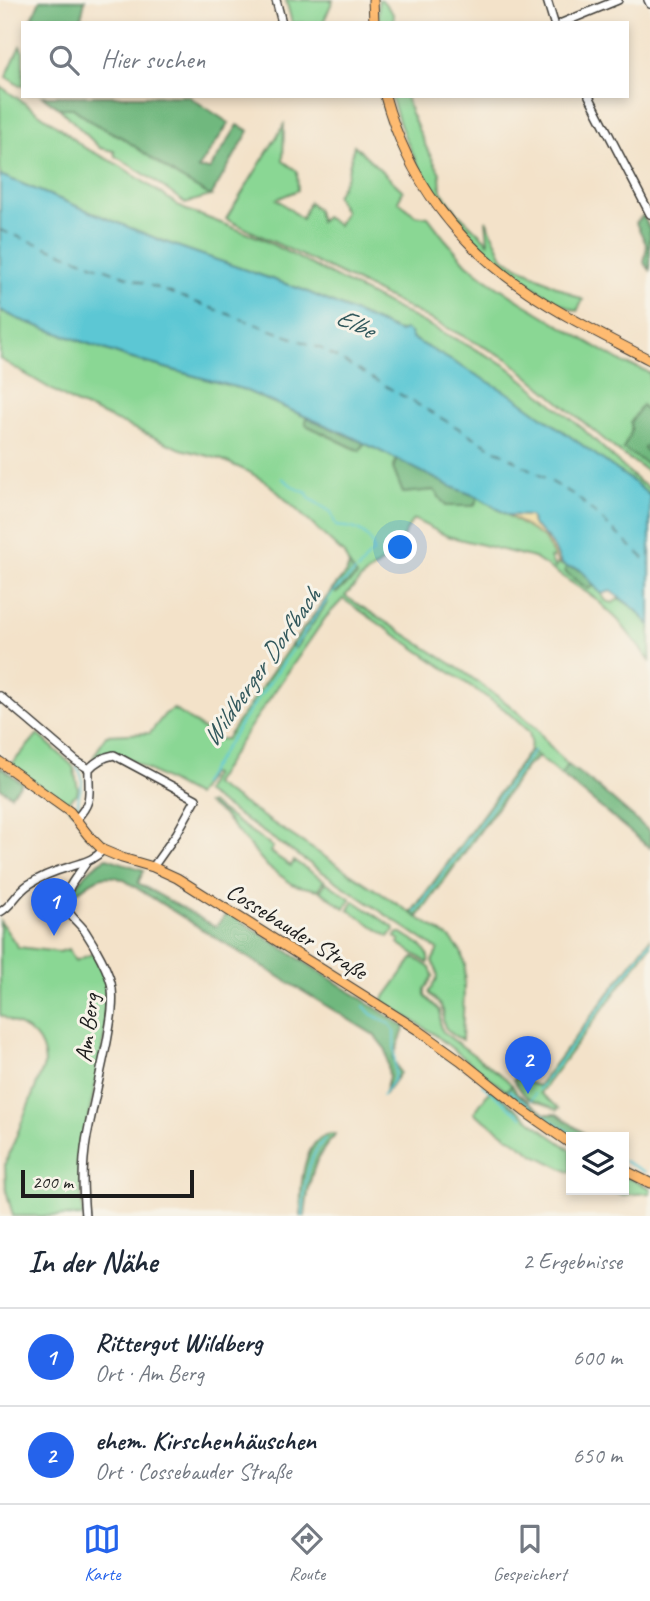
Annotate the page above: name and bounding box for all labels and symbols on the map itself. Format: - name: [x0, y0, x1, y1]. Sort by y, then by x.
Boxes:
- water label: Elbe: [331, 300, 383, 348]
- your location: [383, 530, 417, 564]
- water label: Wildberger Dorfbach: [194, 580, 329, 752]
- street label: Cossebauder Straße: [221, 876, 375, 987]
- pin: 1: [31, 878, 77, 936]
- street label: Am Berg: [68, 991, 106, 1064]
- pin: 2: [505, 1036, 551, 1094]
- scale bar: [21, 1167, 194, 1199]

